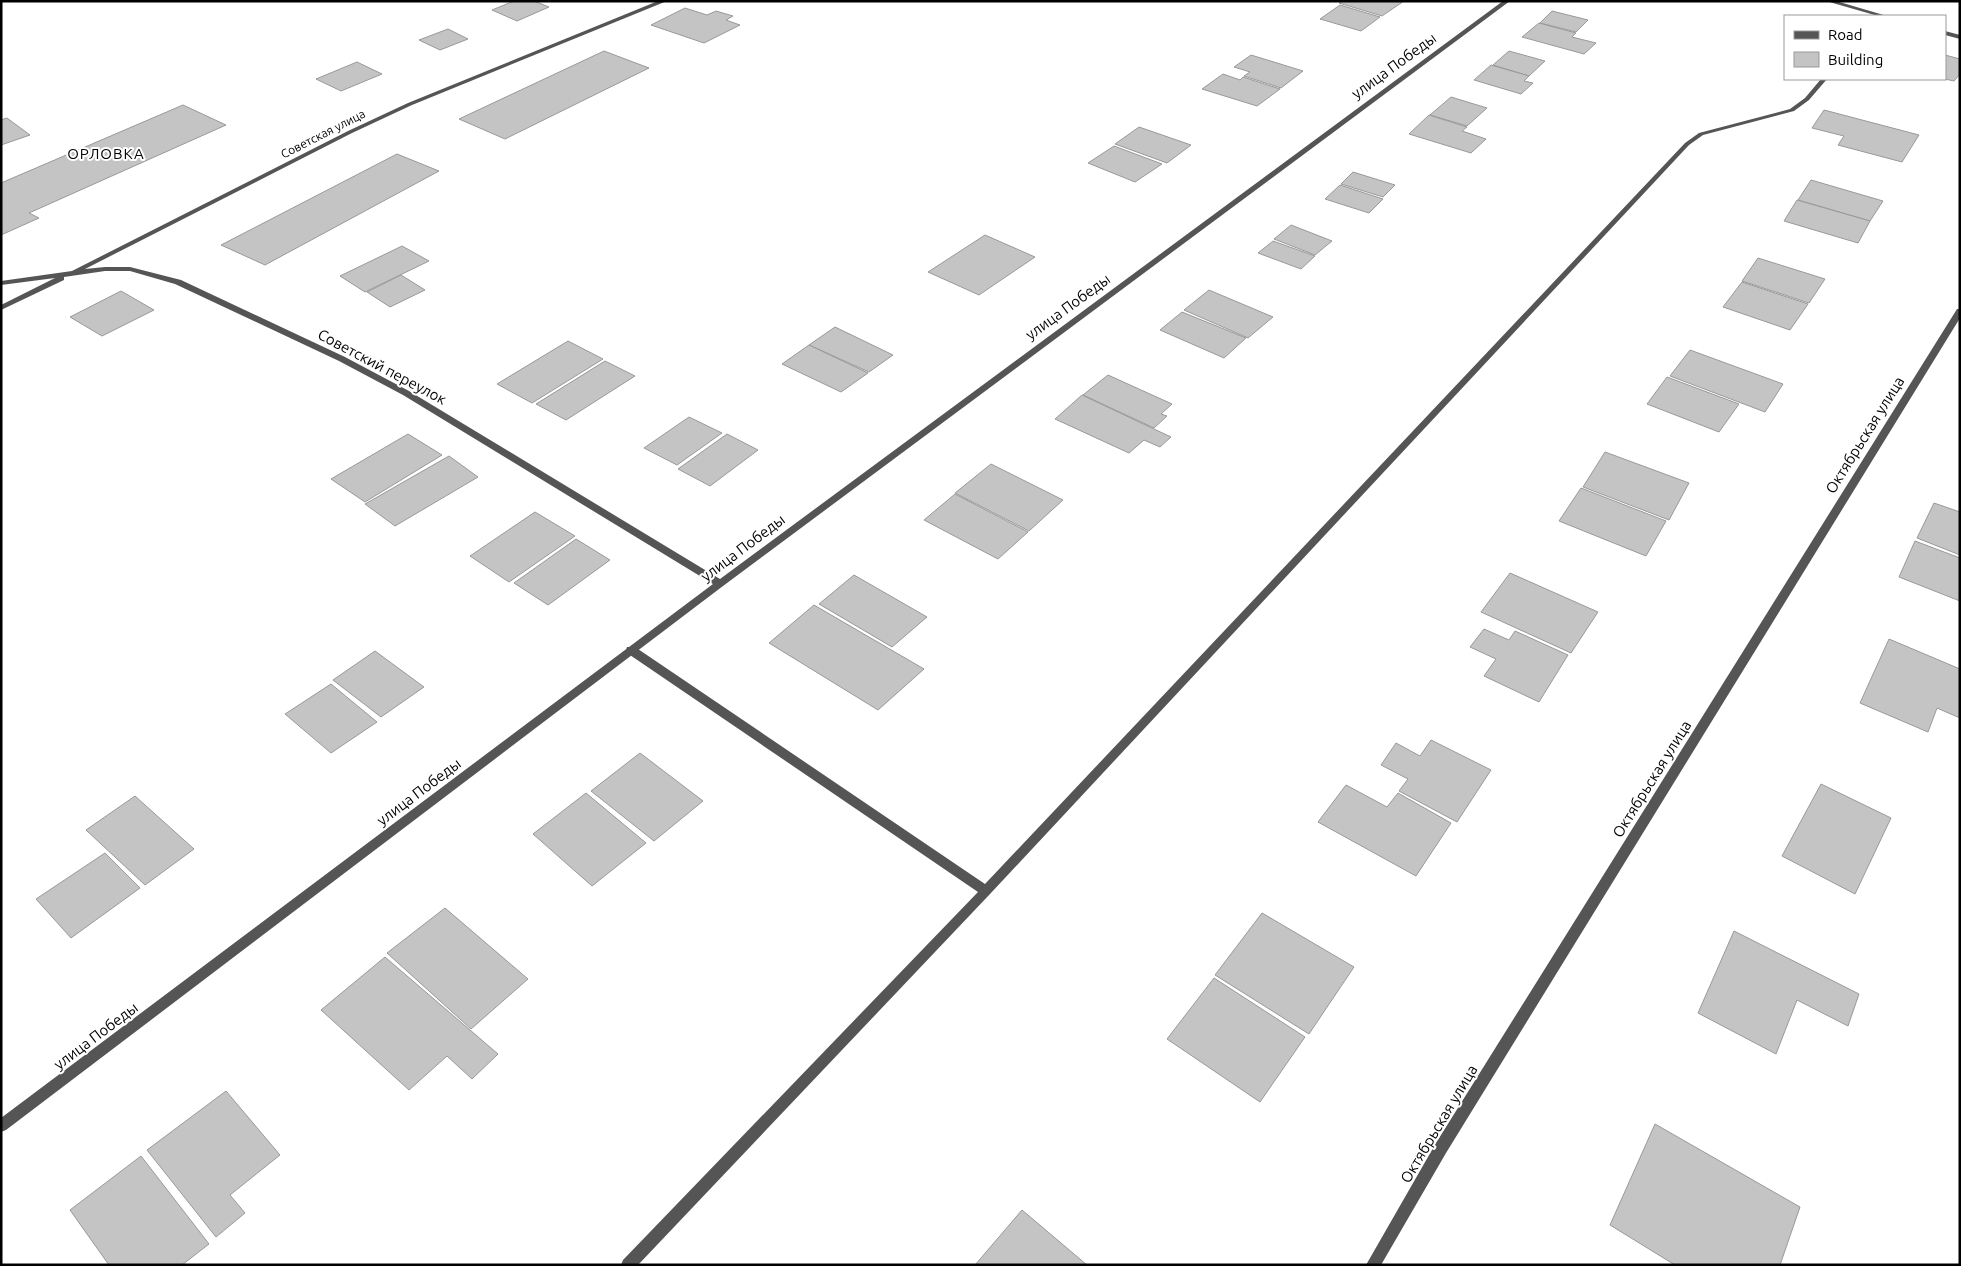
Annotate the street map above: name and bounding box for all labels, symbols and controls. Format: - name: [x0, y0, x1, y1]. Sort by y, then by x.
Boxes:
- legend: [1784, 15, 1946, 80]
- text: Road: [1828, 26, 1863, 43]
- street label: улица Победы: [1348, 29, 1439, 102]
- text: Building: [1828, 51, 1883, 68]
- street label: Советская улица: [278, 107, 367, 160]
- district label: ОРЛОВКА: [67, 145, 145, 162]
- street label: улица Победы: [1022, 270, 1113, 343]
- street label: Советский переулок: [315, 325, 450, 408]
- street label: Октябрьская улица: [1822, 373, 1907, 496]
- street label: улица Победы: [697, 511, 788, 585]
- street label: Октябрьская улица: [1609, 717, 1694, 840]
- street label: улица Победы: [373, 755, 464, 829]
- street label: улица Победы: [50, 999, 141, 1073]
- street label: Октябрьская улица: [1397, 1062, 1480, 1186]

